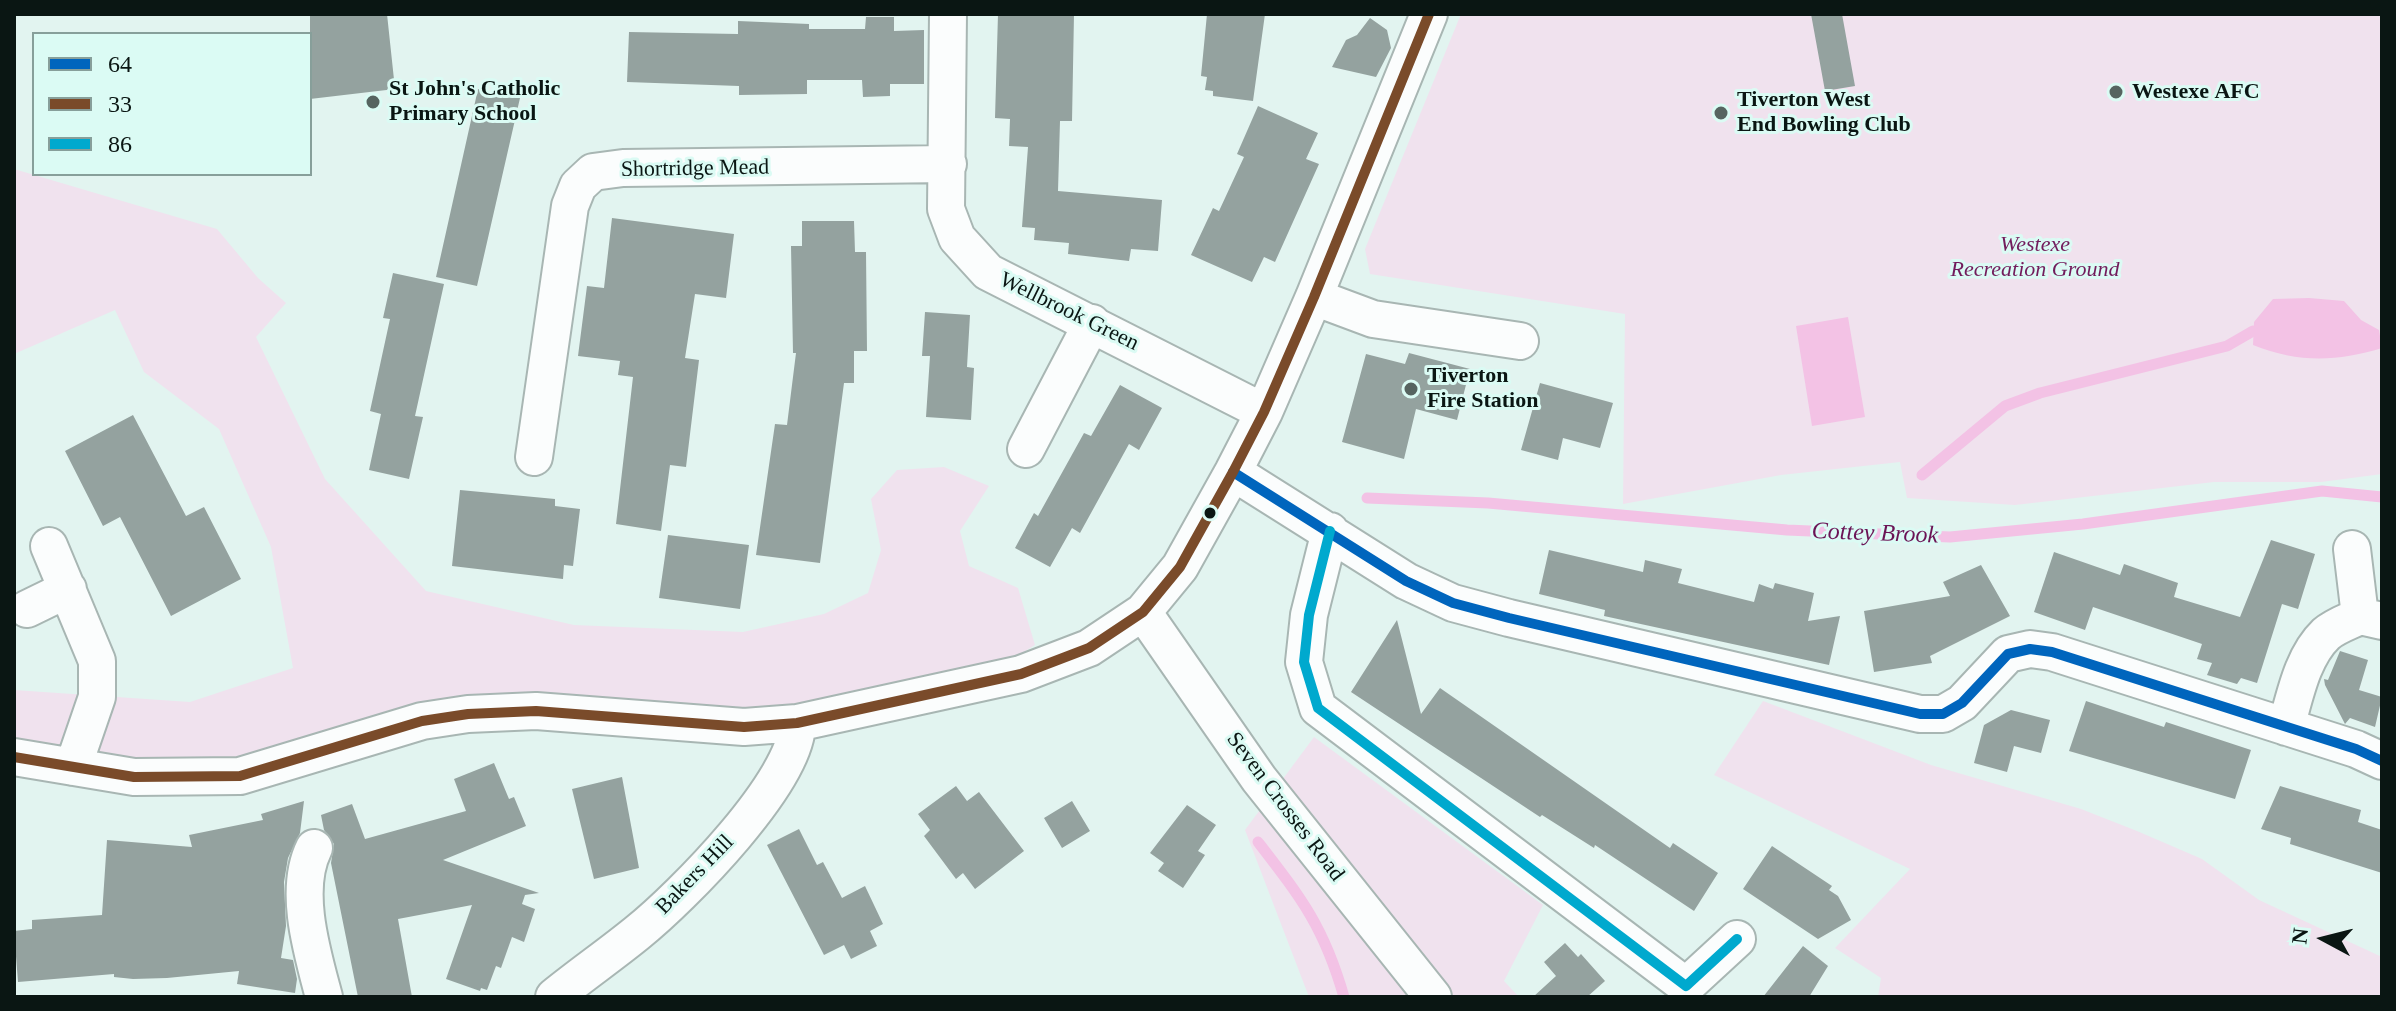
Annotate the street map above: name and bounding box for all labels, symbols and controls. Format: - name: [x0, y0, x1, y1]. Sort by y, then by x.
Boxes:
- legend: [32, 32, 312, 176]
- text: 64: [108, 51, 132, 77]
- place label: St John's Catholic Primary School: [389, 76, 560, 128]
- place label: Westexe AFC: [2132, 79, 2260, 105]
- marker: Westexe AFC: [2107, 83, 2125, 101]
- place label: Tiverton West End Bowling Club: [1737, 87, 1911, 138]
- text: 33: [108, 91, 132, 117]
- marker: St John's Catholic Primary School: [364, 93, 382, 111]
- marker: Tiverton West End Bowling Club: [1712, 104, 1730, 122]
- text: 86: [108, 131, 132, 157]
- street label: Shortridge Mead: [621, 155, 769, 183]
- park label: Westexe Recreation Ground: [1951, 232, 2119, 284]
- street label: Wellbrook Green: [995, 267, 1143, 357]
- place label: Tiverton Fire Station: [1427, 363, 1538, 414]
- marker: Tiverton Fire Station: [1402, 380, 1420, 398]
- unlabelled marker: [1202, 505, 1218, 521]
- water label: Cottey Brook: [1811, 517, 1939, 551]
- street label: Seven Crosses Road: [1220, 727, 1350, 887]
- street label: Bakers Hill: [650, 830, 740, 920]
- north arrow: [2284, 899, 2364, 979]
- text: N: [2286, 927, 2313, 945]

